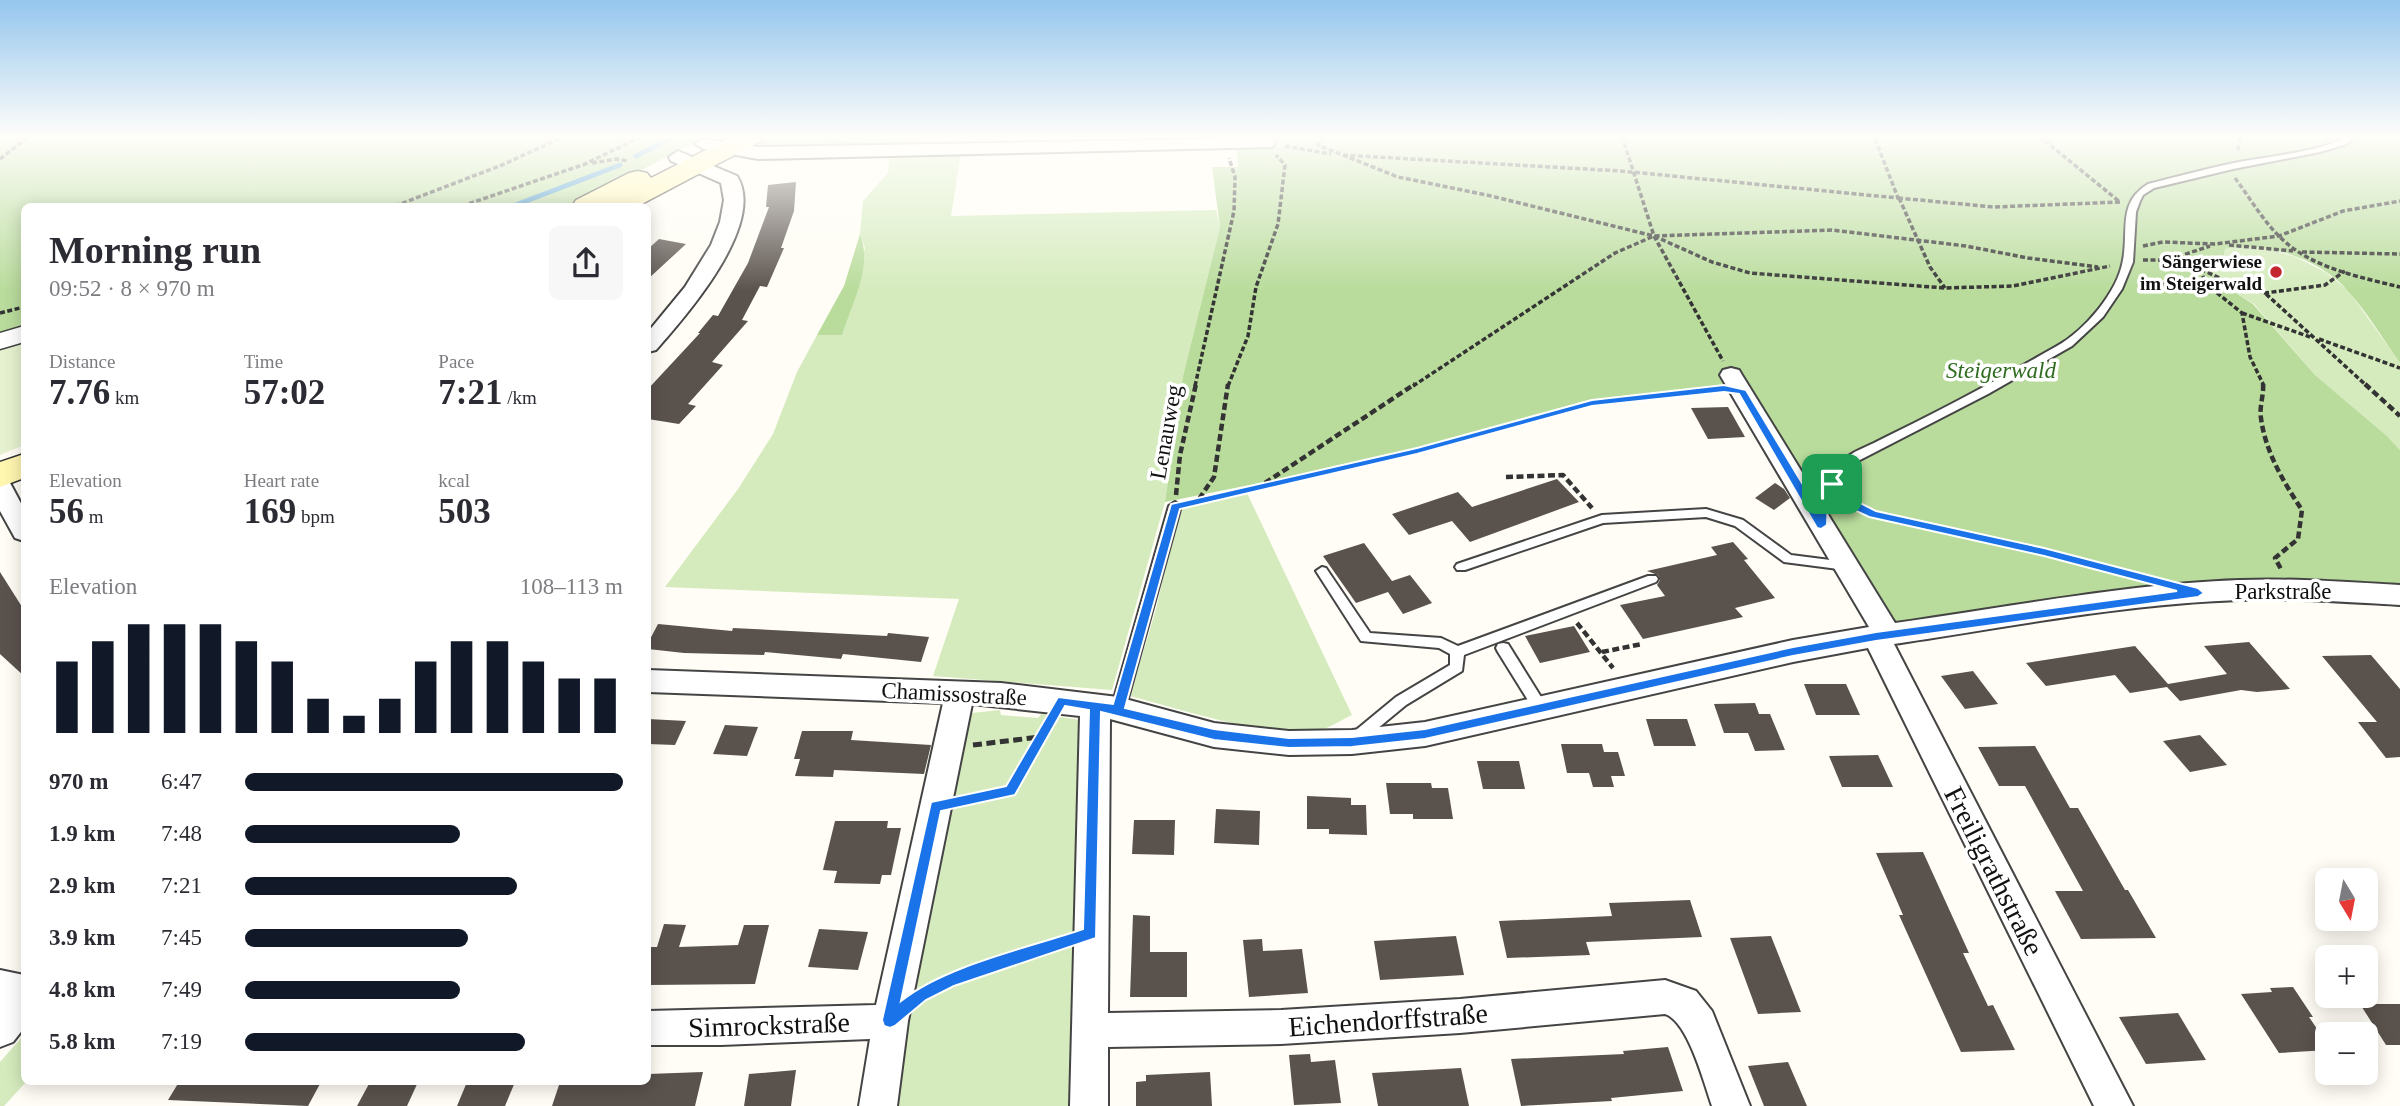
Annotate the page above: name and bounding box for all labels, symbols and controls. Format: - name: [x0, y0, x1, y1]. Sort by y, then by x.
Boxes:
- button: share: [549, 226, 623, 300]
- text: Morning run: [49, 229, 261, 271]
- place label: Sängerwiese im Steigerwald: [2140, 251, 2262, 294]
- marker: Sängerwiese im Steigerwald: [2268, 264, 2284, 280]
- text: 09:52 · 8 × 970 m: [49, 276, 215, 301]
- text: Distance: [49, 351, 115, 372]
- text: Time: [244, 351, 283, 372]
- text: Pace: [438, 351, 474, 372]
- park label: Steigerwald: [1946, 358, 2056, 383]
- text: 7.76: [49, 373, 110, 412]
- text: 57:02: [244, 373, 325, 412]
- text: 7:21: [438, 373, 502, 412]
- street label: Lenauweg: [1145, 382, 1187, 481]
- text: km: [110, 387, 139, 408]
- text: /km: [502, 387, 537, 408]
- pin: [1802, 454, 1862, 514]
- icon: arrive: [1813, 465, 1851, 503]
- text: Elevation: [49, 470, 122, 491]
- text: Heart rate: [244, 470, 319, 491]
- text: kcal: [438, 470, 470, 491]
- text: 56: [49, 492, 84, 531]
- text: 169: [244, 492, 296, 531]
- text: 503: [438, 492, 491, 531]
- text: m: [84, 506, 104, 527]
- text: bpm: [296, 506, 335, 527]
- text: Elevation: [49, 574, 137, 599]
- text: 108–113 m: [520, 574, 623, 599]
- street label: Parkstraße: [2234, 579, 2332, 604]
- street label: Chamissostraße: [881, 678, 1027, 710]
- text: 970 m: [49, 769, 108, 794]
- text: 6:47: [161, 769, 202, 794]
- street label: Freiligrathstraße: [1938, 782, 2050, 960]
- text: 1.9 km: [49, 821, 115, 846]
- text: 7:48: [161, 821, 202, 846]
- north arrow: [2315, 868, 2378, 931]
- map controls: [2315, 868, 2378, 1085]
- text: 2.9 km: [49, 873, 115, 898]
- text: 7:21: [161, 873, 202, 898]
- text: 3.9 km: [49, 925, 115, 950]
- text: 7:45: [161, 925, 202, 950]
- button: +: [2315, 945, 2378, 1008]
- text: 4.8 km: [49, 977, 115, 1002]
- text: 7:49: [161, 977, 202, 1002]
- street label: Eichendorffstraße: [1287, 998, 1489, 1042]
- street label: Simrockstraße: [688, 1007, 850, 1043]
- button: −: [2315, 1022, 2378, 1085]
- text: 5.8 km: [49, 1029, 115, 1054]
- text: 7:19: [161, 1029, 202, 1054]

